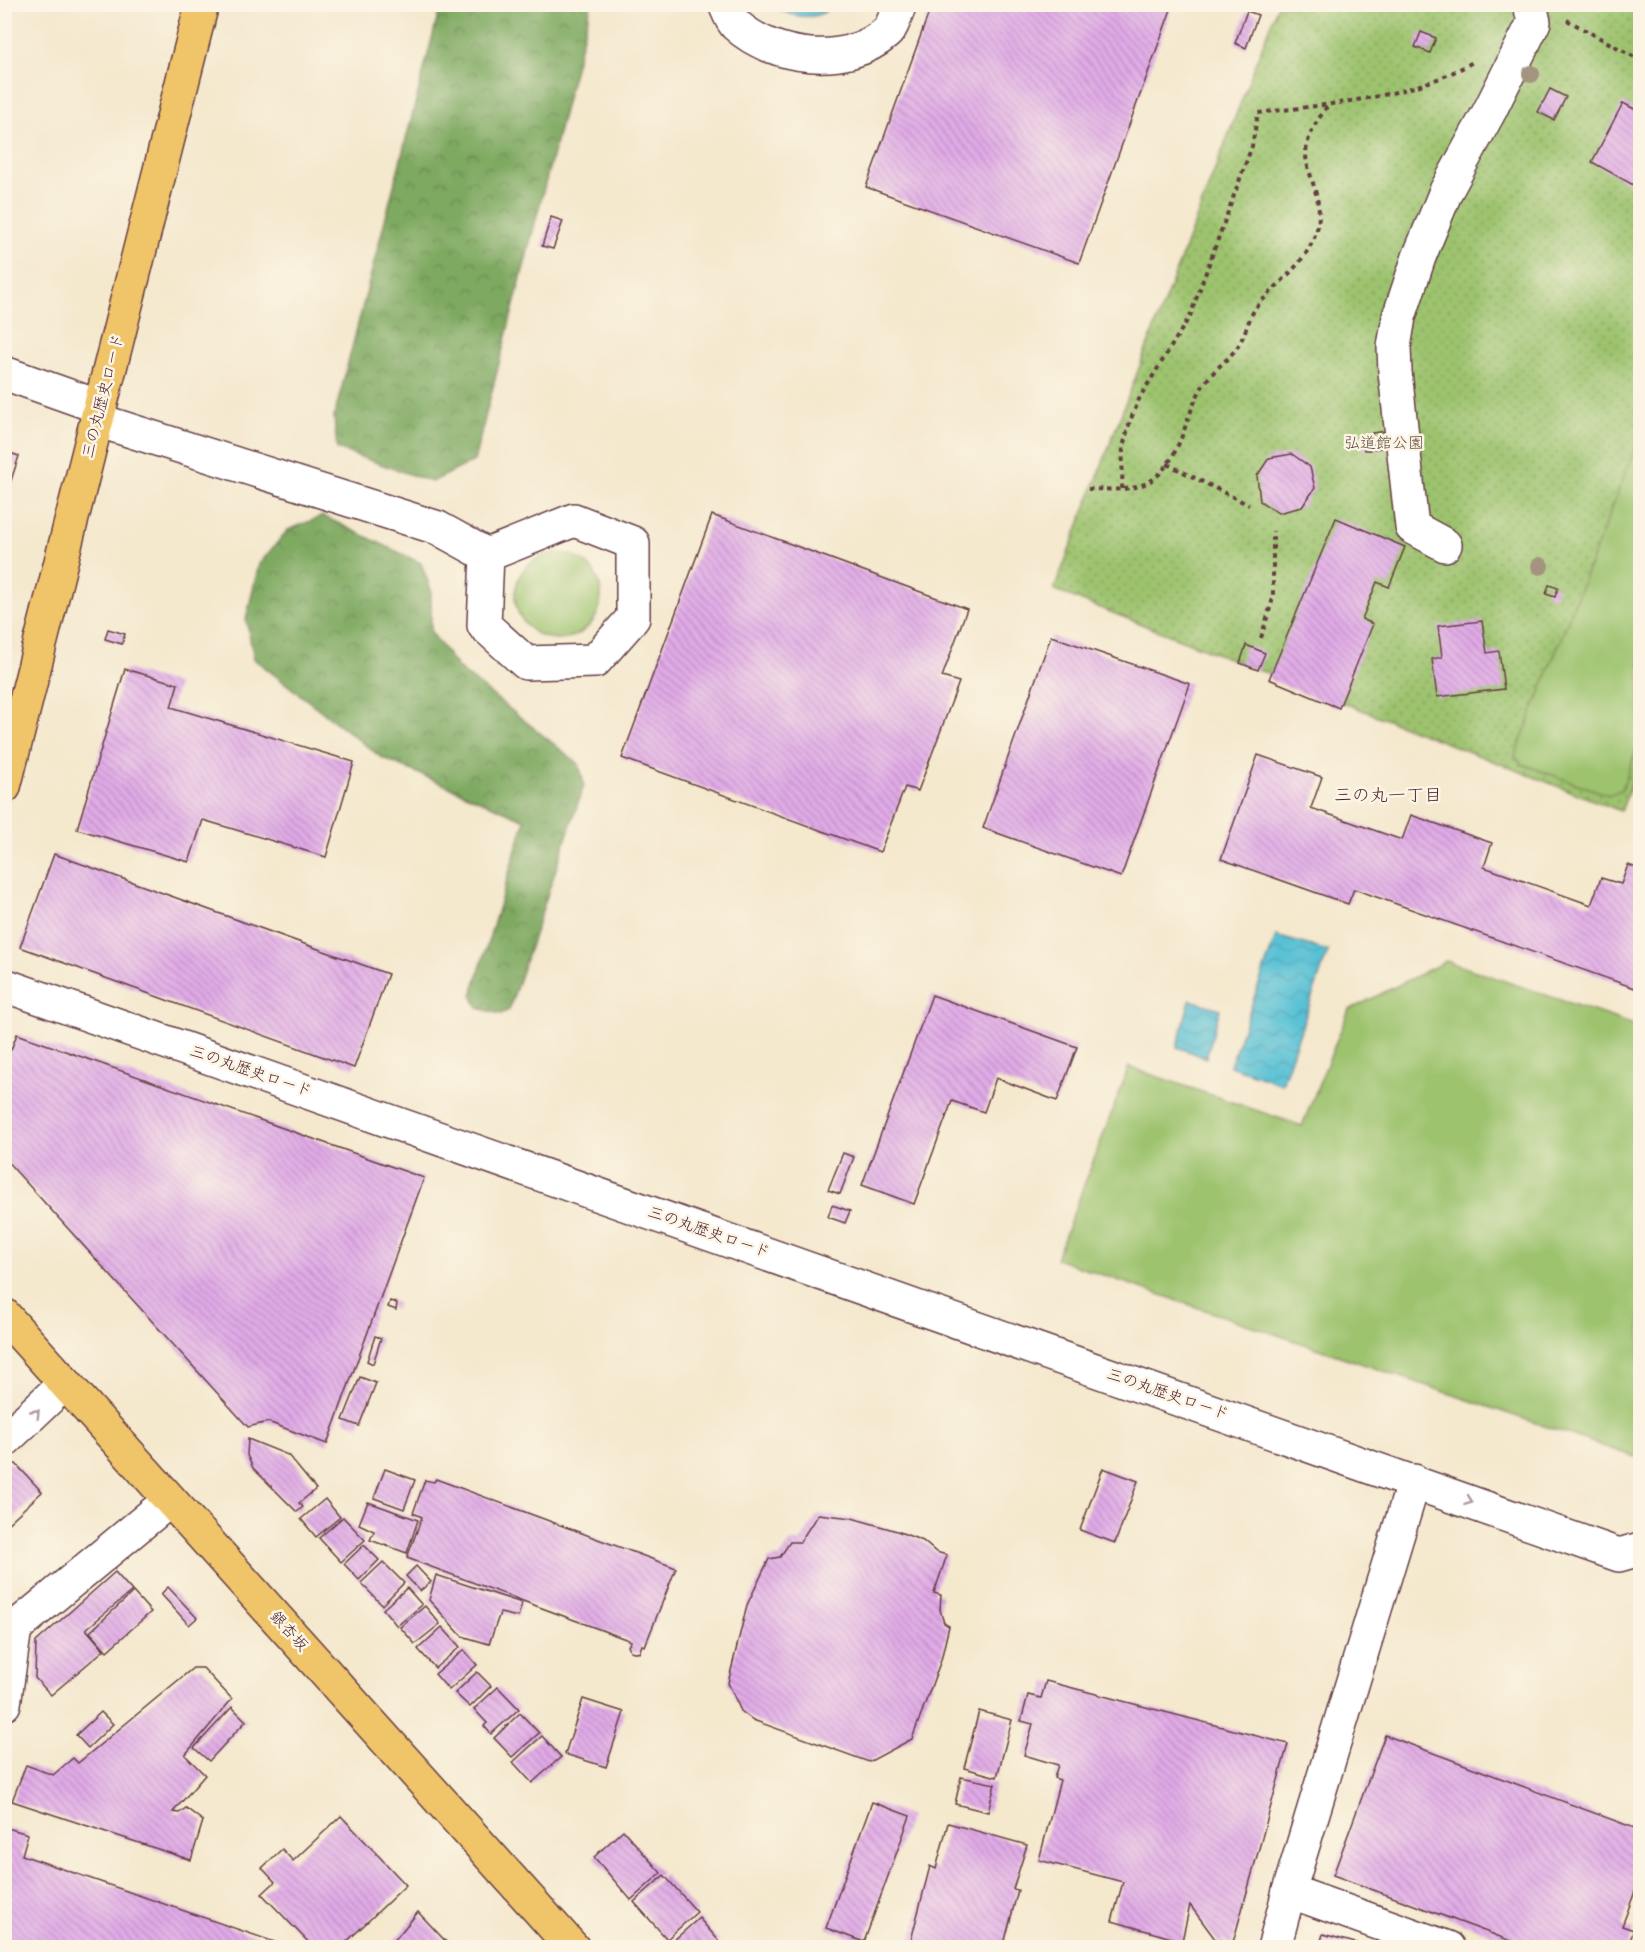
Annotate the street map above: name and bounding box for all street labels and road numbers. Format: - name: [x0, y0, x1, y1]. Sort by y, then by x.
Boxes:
- street label: 三の丸歴史ロード: [79, 332, 127, 460]
- street label: 三の丸歴史ロード: [188, 1042, 314, 1100]
- street label: 三の丸歴史ロード: [646, 1203, 772, 1261]
- street label: 三の丸歴史ロード: [1105, 1365, 1231, 1423]
- street label: 銀杏坂: [266, 1607, 312, 1655]

